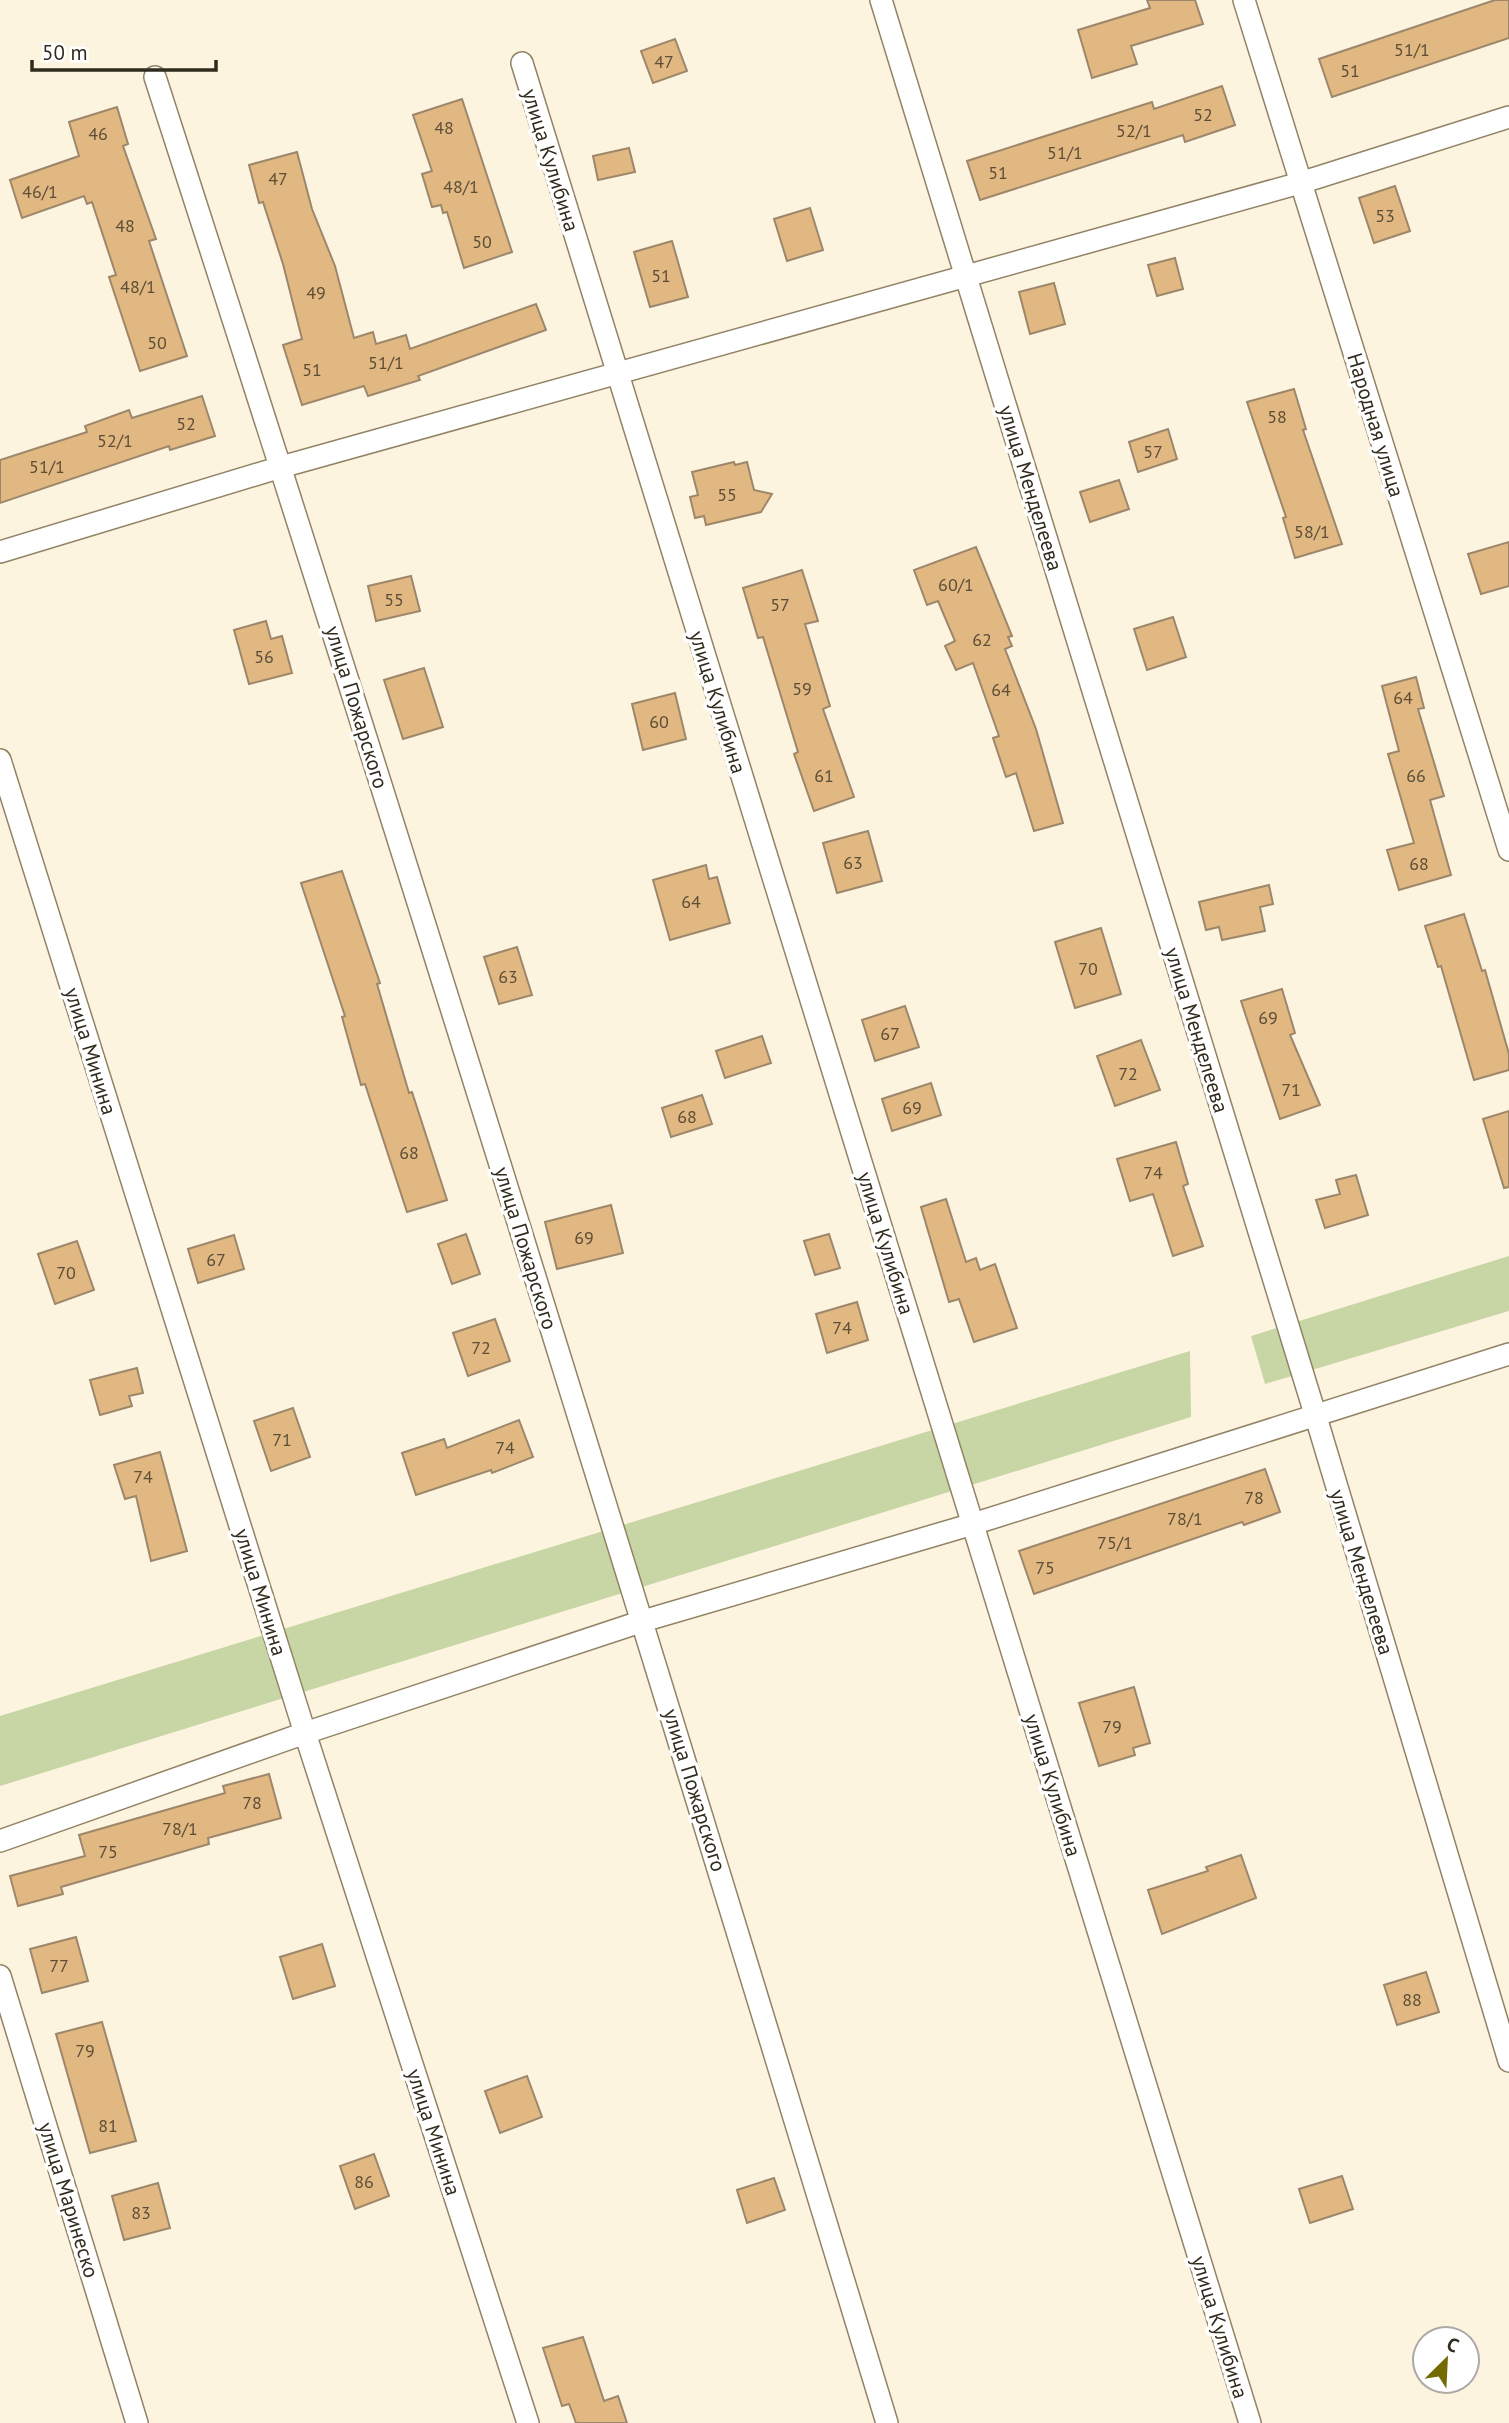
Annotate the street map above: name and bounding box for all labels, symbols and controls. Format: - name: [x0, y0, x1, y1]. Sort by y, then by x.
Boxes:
- scale bar: [32, 28, 215, 72]
- house number: 51/1: [1394, 38, 1430, 61]
- text: 50 m: [42, 39, 88, 66]
- house number: 47: [654, 50, 674, 73]
- house number: 51: [1340, 59, 1360, 82]
- street label: улица Кулибина: [516, 85, 586, 235]
- house number: 52: [1193, 103, 1213, 126]
- house number: 48: [434, 116, 454, 139]
- house number: 52/1: [1116, 119, 1152, 142]
- house number: 46: [88, 122, 108, 145]
- house number: 51/1: [1047, 141, 1083, 164]
- house number: 51: [988, 161, 1008, 184]
- house number: 47: [268, 167, 288, 190]
- house number: 48/1: [443, 175, 479, 198]
- house number: 46/1: [22, 180, 58, 203]
- house number: 53: [1375, 204, 1395, 227]
- house number: 48: [115, 214, 135, 237]
- house number: 50: [472, 230, 492, 253]
- house number: 51: [651, 264, 671, 287]
- house number: 48/1: [120, 275, 156, 298]
- house number: 49: [306, 281, 326, 304]
- house number: 50: [147, 331, 167, 354]
- street label: Народная улица: [1341, 350, 1411, 500]
- house number: 51/1: [368, 351, 404, 374]
- house number: 51: [302, 358, 322, 381]
- street label: улица Менделеева: [993, 402, 1069, 574]
- house number: 58: [1267, 405, 1287, 428]
- house number: 52: [176, 412, 196, 435]
- house number: 52/1: [97, 429, 133, 452]
- house number: 57: [1143, 440, 1163, 463]
- house number: 51/1: [29, 455, 65, 478]
- house number: 55: [717, 483, 737, 506]
- house number: 58/1: [1294, 520, 1330, 543]
- house number: 60/1: [938, 573, 974, 596]
- house number: 55: [384, 588, 404, 611]
- house number: 57: [770, 593, 790, 616]
- street label: улица Пожарского: [319, 622, 395, 792]
- street label: улица Кулибина: [683, 627, 753, 777]
- house number: 62: [972, 628, 992, 651]
- house number: 56: [254, 645, 274, 668]
- house number: 59: [792, 677, 812, 700]
- house number: 64: [991, 678, 1011, 701]
- house number: 64: [1393, 686, 1413, 709]
- house number: 60: [649, 710, 669, 733]
- house number: 61: [814, 764, 834, 787]
- house number: 66: [1406, 764, 1426, 787]
- house number: 63: [843, 851, 863, 874]
- house number: 68: [1409, 852, 1429, 875]
- house number: 64: [681, 890, 701, 913]
- street label: улица Менделеева: [1159, 944, 1235, 1116]
- house number: 70: [1078, 957, 1098, 980]
- house number: 63: [498, 965, 518, 988]
- street label: улица Минина: [59, 984, 123, 1118]
- house number: 69: [1258, 1006, 1278, 1029]
- house number: 67: [880, 1022, 900, 1045]
- house number: 72: [1118, 1062, 1138, 1085]
- house number: 71: [1281, 1078, 1301, 1101]
- house number: 69: [902, 1096, 922, 1119]
- house number: 68: [677, 1105, 697, 1128]
- house number: 68: [399, 1141, 419, 1164]
- house number: 74: [1143, 1161, 1163, 1184]
- street label: улица Пожарского: [488, 1163, 564, 1333]
- street label: улица Кулибина: [851, 1168, 921, 1318]
- house number: 69: [574, 1226, 594, 1249]
- house number: 67: [206, 1248, 226, 1271]
- house number: 70: [56, 1261, 76, 1284]
- house number: 74: [832, 1316, 852, 1339]
- house number: 72: [471, 1336, 491, 1359]
- house number: 71: [272, 1428, 292, 1451]
- house number: 74: [495, 1436, 515, 1459]
- house number: 74: [133, 1465, 153, 1488]
- house number: 78: [1244, 1486, 1264, 1509]
- street label: улица Менделеева: [1324, 1486, 1400, 1658]
- house number: 78/1: [1167, 1507, 1203, 1530]
- street label: улица Минина: [229, 1525, 293, 1659]
- house number: 75/1: [1097, 1531, 1133, 1554]
- house number: 75: [1035, 1556, 1055, 1579]
- street label: улица Пожарского: [657, 1705, 733, 1875]
- street label: улица Кулибина: [1018, 1710, 1088, 1860]
- house number: 79: [1102, 1715, 1122, 1738]
- house number: 78: [242, 1791, 262, 1814]
- house number: 78/1: [162, 1817, 198, 1840]
- house number: 75: [98, 1840, 118, 1863]
- house number: 77: [49, 1954, 69, 1977]
- house number: 88: [1402, 1988, 1422, 2011]
- house number: 79: [75, 2039, 95, 2062]
- street label: улица Минина: [401, 2065, 467, 2199]
- house number: 81: [98, 2114, 118, 2137]
- street label: улица Маринеско: [33, 2119, 105, 2281]
- house number: 86: [354, 2170, 374, 2193]
- house number: 83: [131, 2201, 151, 2224]
- street label: улица Кулибина: [1185, 2252, 1255, 2402]
- north arrow: [1411, 2325, 1481, 2395]
- text: С: [1443, 2331, 1463, 2358]

